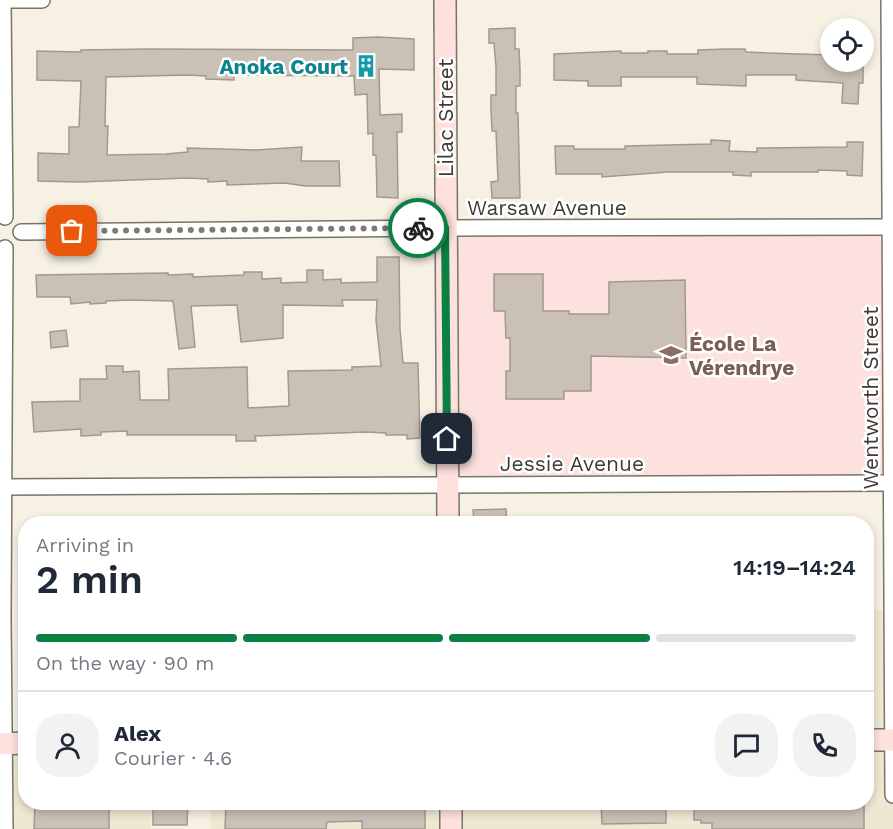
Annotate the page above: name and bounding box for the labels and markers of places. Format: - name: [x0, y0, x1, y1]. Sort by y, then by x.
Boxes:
- building icon: Anoka Court: [353, 53, 379, 79]
- place label: Anoka Court: [219, 54, 348, 79]
- pin: [46, 205, 97, 256]
- place label: École La Vérendrye: [689, 331, 794, 380]
- school or university icon: École La Vérendrye: [658, 342, 684, 368]
- pin: [421, 413, 472, 464]

